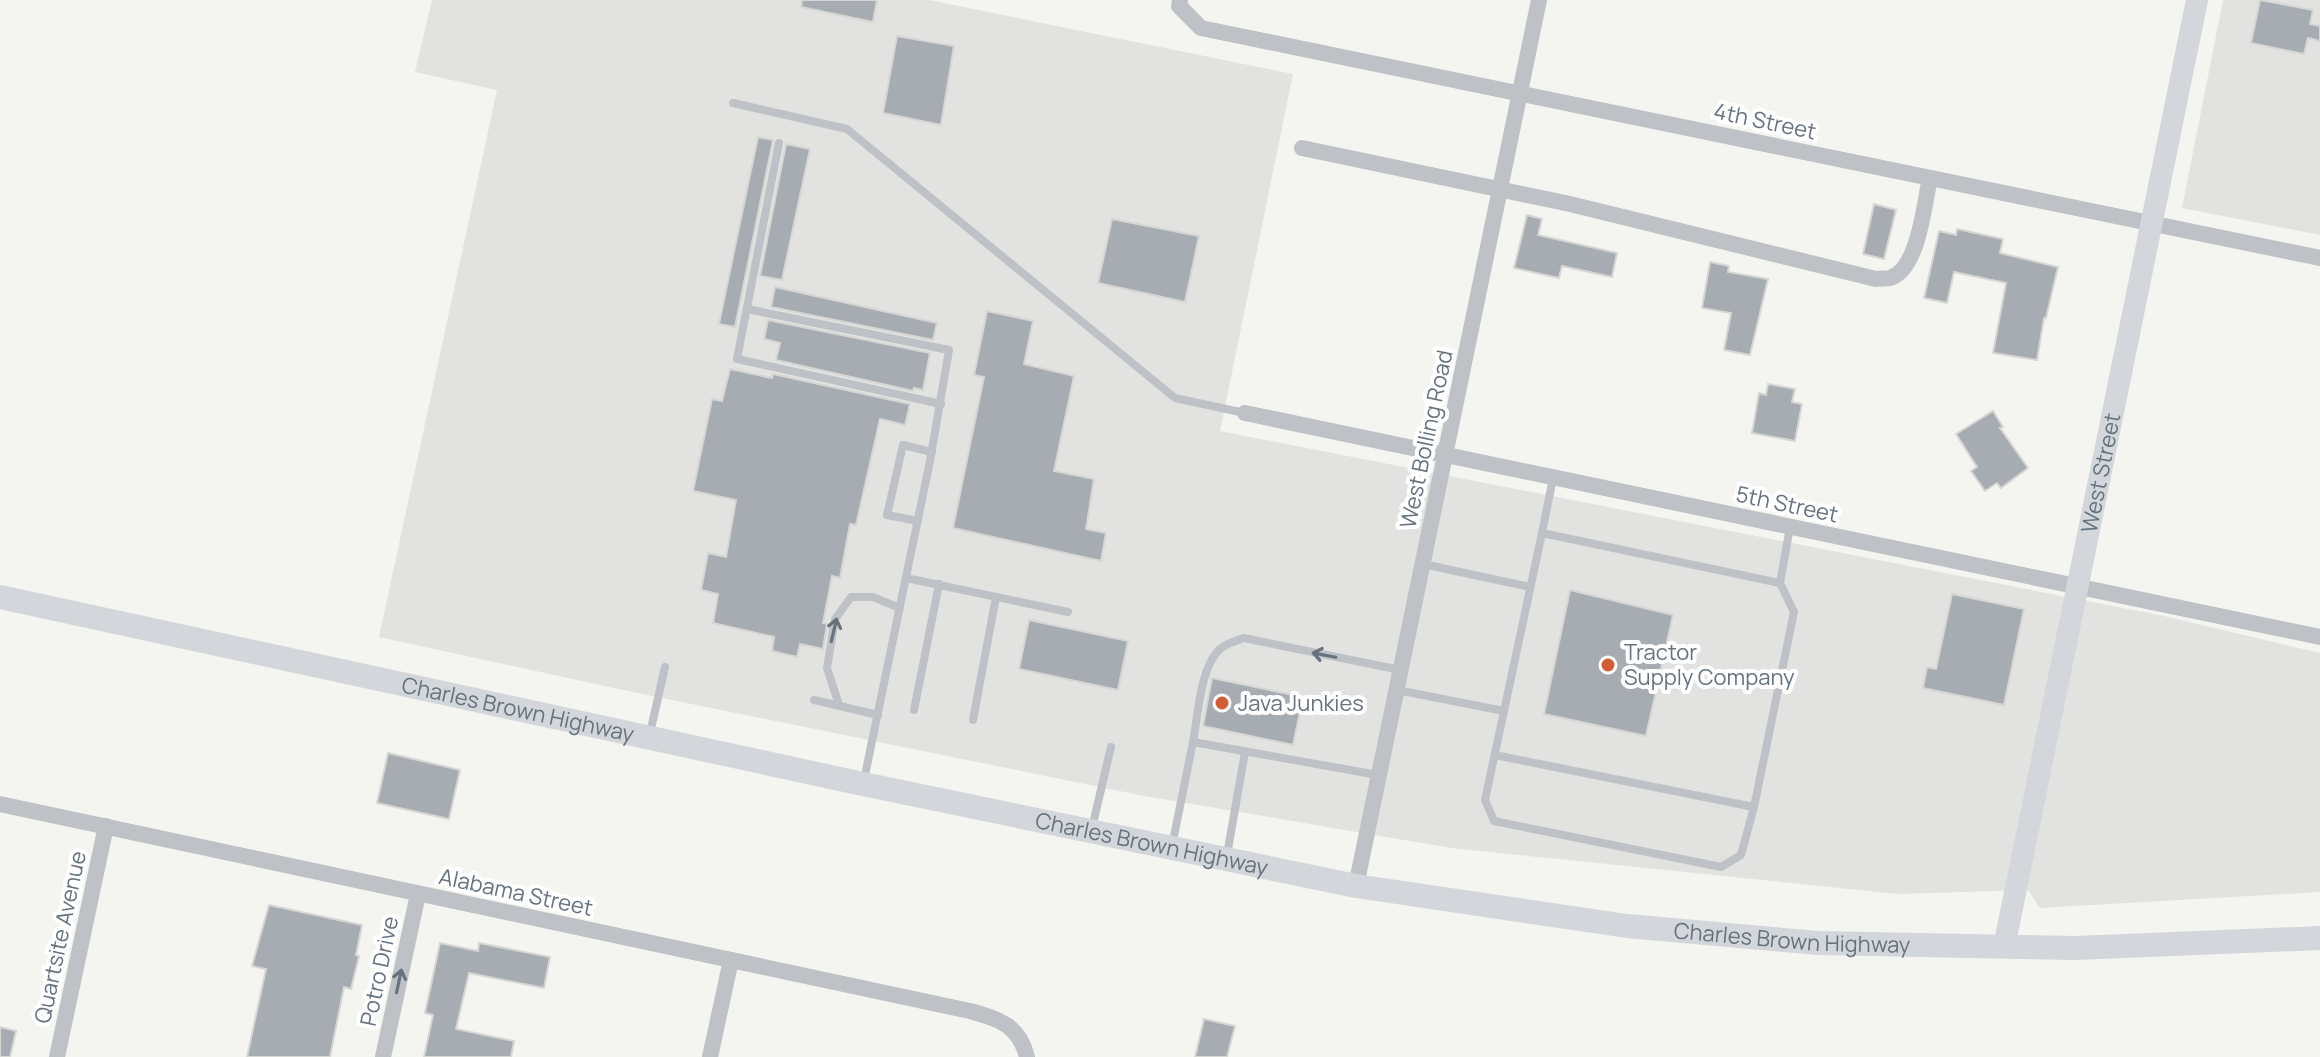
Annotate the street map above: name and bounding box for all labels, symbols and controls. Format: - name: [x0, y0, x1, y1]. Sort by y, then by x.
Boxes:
- street label: 4th Street: [1711, 96, 1819, 147]
- street label: West Bolling Road: [1392, 347, 1460, 531]
- street label: West Street: [2074, 410, 2128, 535]
- street label: 5th Street: [1733, 479, 1841, 529]
- one-way arrow: [827, 618, 842, 644]
- place label: Tractor Supply Company: [1624, 637, 1795, 692]
- one-way arrow: [1312, 646, 1338, 661]
- marker: Tractor Supply Company: [1599, 656, 1617, 674]
- street label: Charles Brown Highway: [399, 669, 637, 749]
- place label: Java Junkies: [1238, 688, 1364, 718]
- marker: Java Junkies: [1213, 694, 1231, 712]
- street label: Charles Brown Highway: [1033, 805, 1271, 883]
- street label: Quartsite Avenue: [27, 848, 93, 1026]
- street label: Alabama Street: [436, 861, 596, 923]
- street label: Potro Drive: [353, 913, 405, 1029]
- street label: Charles Brown Highway: [1673, 915, 1911, 960]
- one-way arrow: [392, 968, 407, 994]

